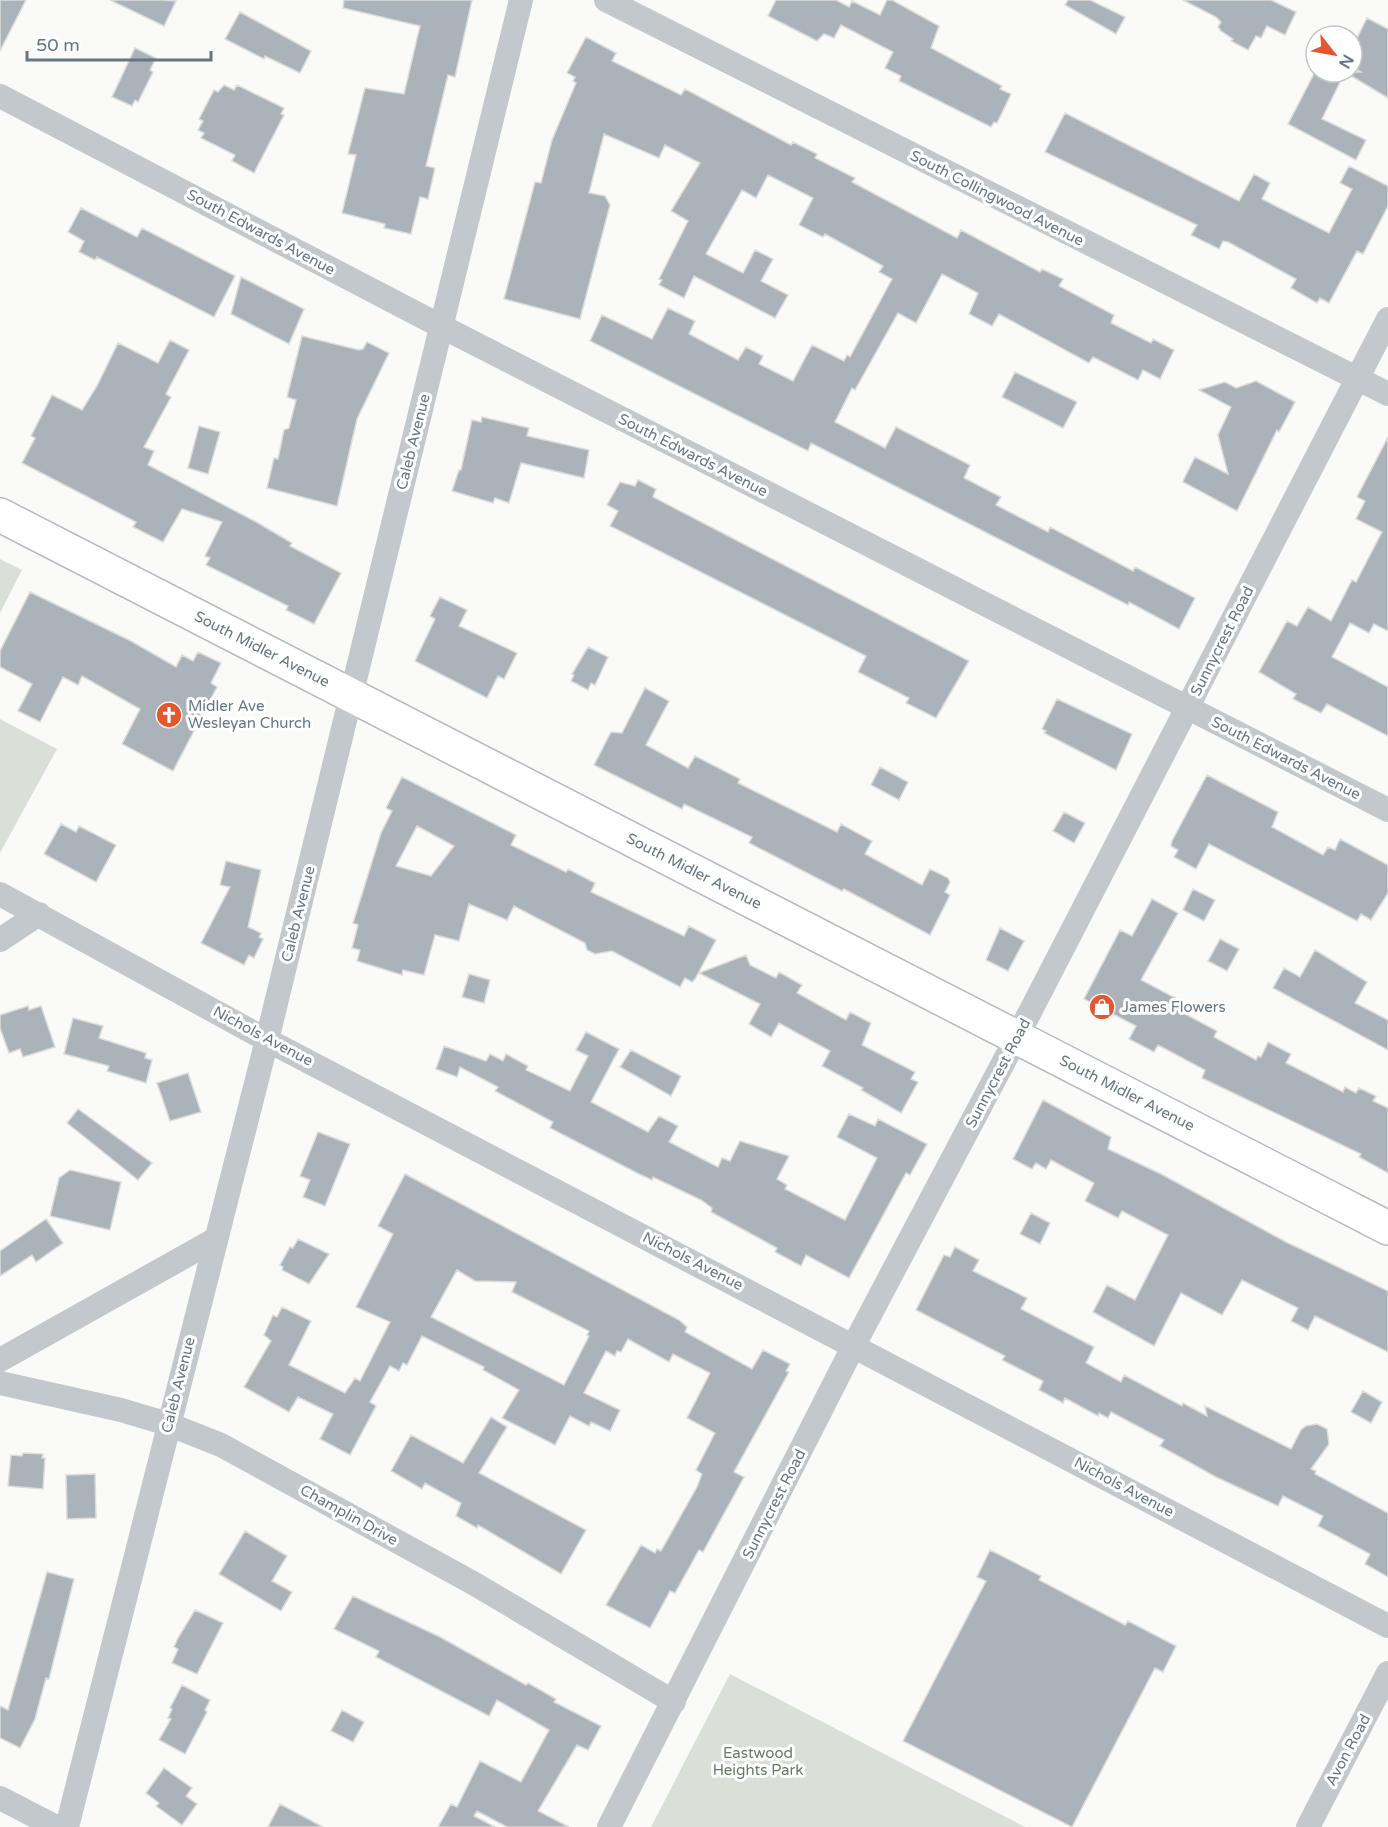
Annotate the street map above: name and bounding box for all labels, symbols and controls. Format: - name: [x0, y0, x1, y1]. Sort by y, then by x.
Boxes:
- scale bar: [27, 24, 212, 62]
- north arrow: [1304, 24, 1364, 84]
- text: 50 m: [36, 34, 80, 56]
- text: N: [1334, 51, 1358, 72]
- street label: South Collingwood Avenue: [907, 146, 1087, 250]
- street label: South Edwards Avenue: [184, 185, 338, 279]
- street label: Caleb Avenue: [392, 392, 434, 492]
- street label: South Edwards Avenue: [615, 410, 771, 500]
- street label: Sunnycrest Road: [1187, 583, 1257, 699]
- street label: South Midler Avenue: [191, 607, 333, 691]
- place label: Midler Ave Wesleyan Church: [188, 697, 311, 732]
- church icon: Midler Ave Wesleyan Church: [154, 700, 184, 730]
- street label: South Edwards Avenue: [1208, 713, 1364, 803]
- street label: South Midler Avenue: [623, 829, 765, 913]
- street label: Caleb Avenue: [277, 864, 319, 964]
- shop icon: James Flowers: [1087, 992, 1117, 1022]
- place label: James Flowers: [1122, 998, 1226, 1016]
- street label: Nichols Avenue: [210, 1002, 316, 1070]
- street label: Sunnycrest Road: [962, 1015, 1034, 1131]
- street label: South Midler Avenue: [1056, 1051, 1198, 1135]
- street label: Nichols Avenue: [640, 1228, 746, 1294]
- street label: Caleb Avenue: [157, 1335, 199, 1435]
- street label: Sunnycrest Road: [739, 1446, 809, 1562]
- street label: Nichols Avenue: [1071, 1453, 1177, 1521]
- street label: Champlin Drive: [297, 1481, 401, 1549]
- street label: Avon Road: [1322, 1711, 1374, 1789]
- park label: Eastwood Heights Park: [713, 1744, 803, 1779]

